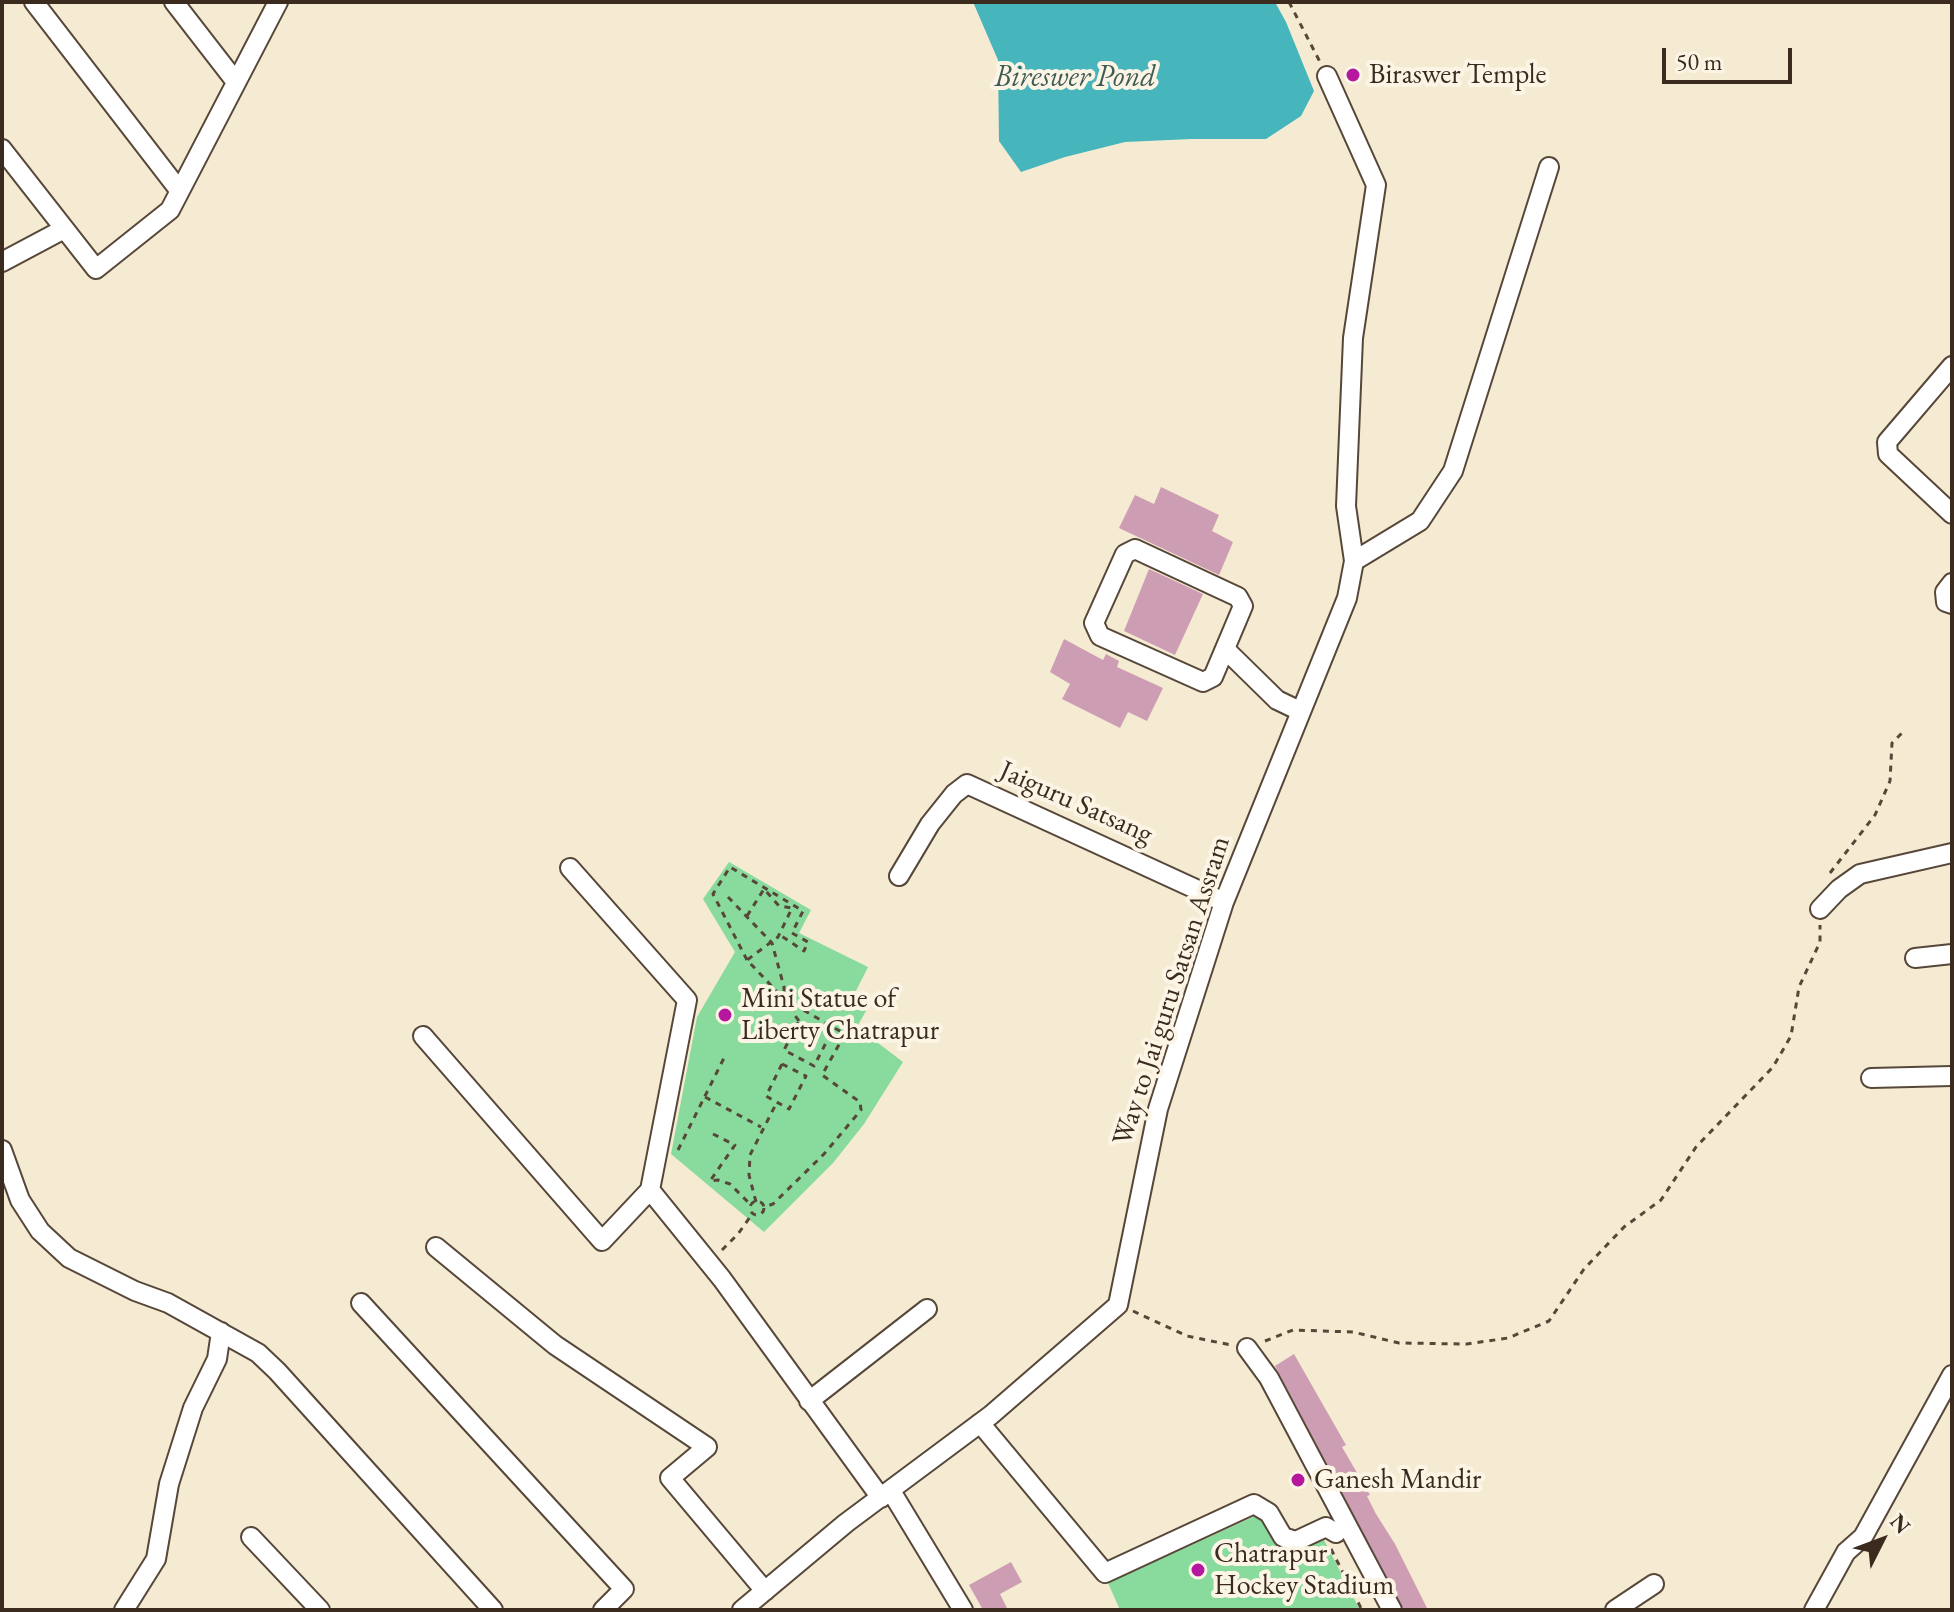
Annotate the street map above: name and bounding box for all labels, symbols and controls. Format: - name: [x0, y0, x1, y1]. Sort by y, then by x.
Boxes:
- scale bar: [1666, 32, 1796, 82]
- text: 50 m: [1676, 46, 1723, 77]
- place label: Biraswer Temple: [1369, 58, 1546, 92]
- water label: Bireswer Pond: [994, 60, 1156, 96]
- marker: Biraswer Temple: [1344, 66, 1362, 84]
- street label: Jaiguru Satsang: [994, 754, 1158, 852]
- street label: Way to Jai guru Satsan Assram: [1106, 832, 1238, 1150]
- place label: Mini Statue of Liberty Chatrapur: [741, 982, 939, 1048]
- marker: Mini Statue of Liberty Chatrapur: [716, 1006, 734, 1024]
- place label: Ganesh Mandir: [1314, 1463, 1481, 1497]
- marker: Ganesh Mandir: [1289, 1471, 1307, 1489]
- north arrow: [1842, 1500, 1922, 1580]
- text: N: [1883, 1507, 1917, 1540]
- place label: Chatrapur Hockey Stadium: [1214, 1537, 1394, 1603]
- marker: Chatrapur Hockey Stadium: [1189, 1561, 1207, 1579]

